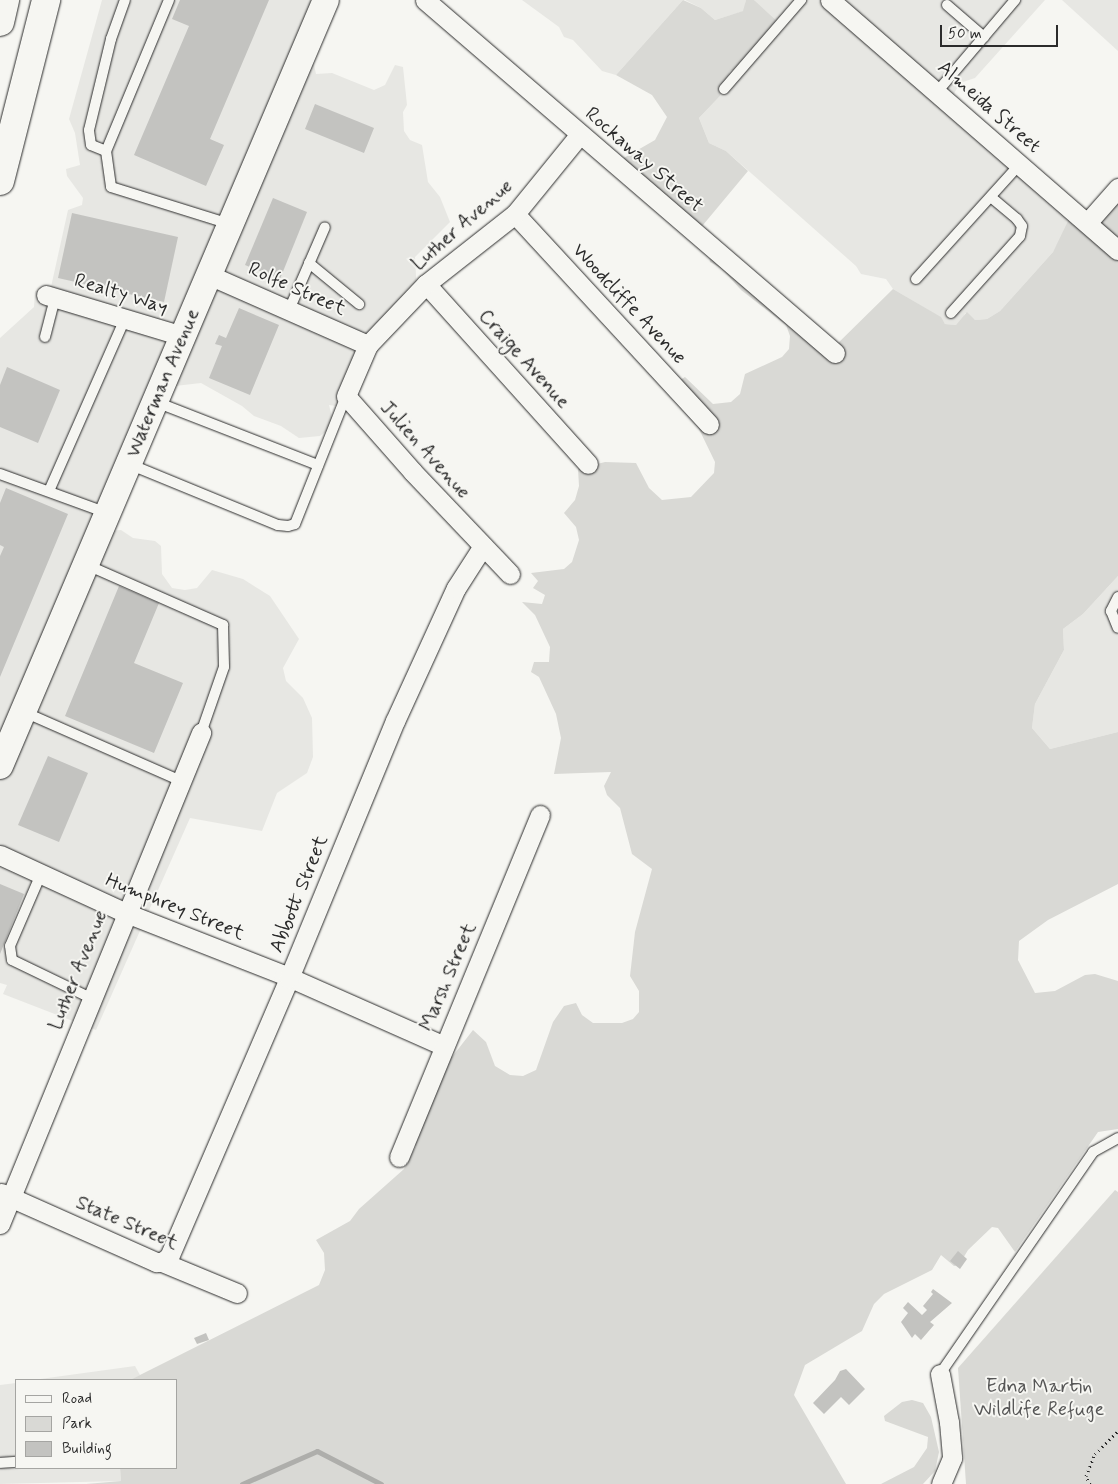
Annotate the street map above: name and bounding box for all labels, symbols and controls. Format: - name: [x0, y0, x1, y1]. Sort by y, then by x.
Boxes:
- scale bar: [943, 15, 1060, 47]
- text: 50 m: [948, 24, 982, 44]
- street label: Almeida Street: [931, 55, 1047, 159]
- street label: Rockaway Street: [580, 102, 708, 218]
- street label: Luther Avenue: [407, 175, 517, 275]
- street label: Woodcliffe Avenue: [566, 238, 692, 370]
- street label: Rolfe Street: [244, 257, 350, 321]
- street label: Realty Way: [70, 268, 172, 320]
- street label: Waterman Avenue: [121, 304, 205, 462]
- street label: Craige Avenue: [473, 304, 575, 414]
- street label: Julien Avenue: [376, 397, 474, 503]
- street label: Abbott Street: [265, 832, 333, 956]
- street label: Humphrey Street: [102, 868, 248, 946]
- street label: Luther Avenue: [44, 908, 112, 1032]
- street label: Marsh Street: [414, 919, 482, 1035]
- street label: State Street: [72, 1191, 182, 1255]
- park label: Edna Martin Wildlife Refuge: [974, 1374, 1104, 1421]
- legend: [15, 1379, 178, 1469]
- text: Road: [62, 1389, 92, 1409]
- text: Park: [62, 1414, 92, 1434]
- text: Building: [62, 1439, 112, 1459]

